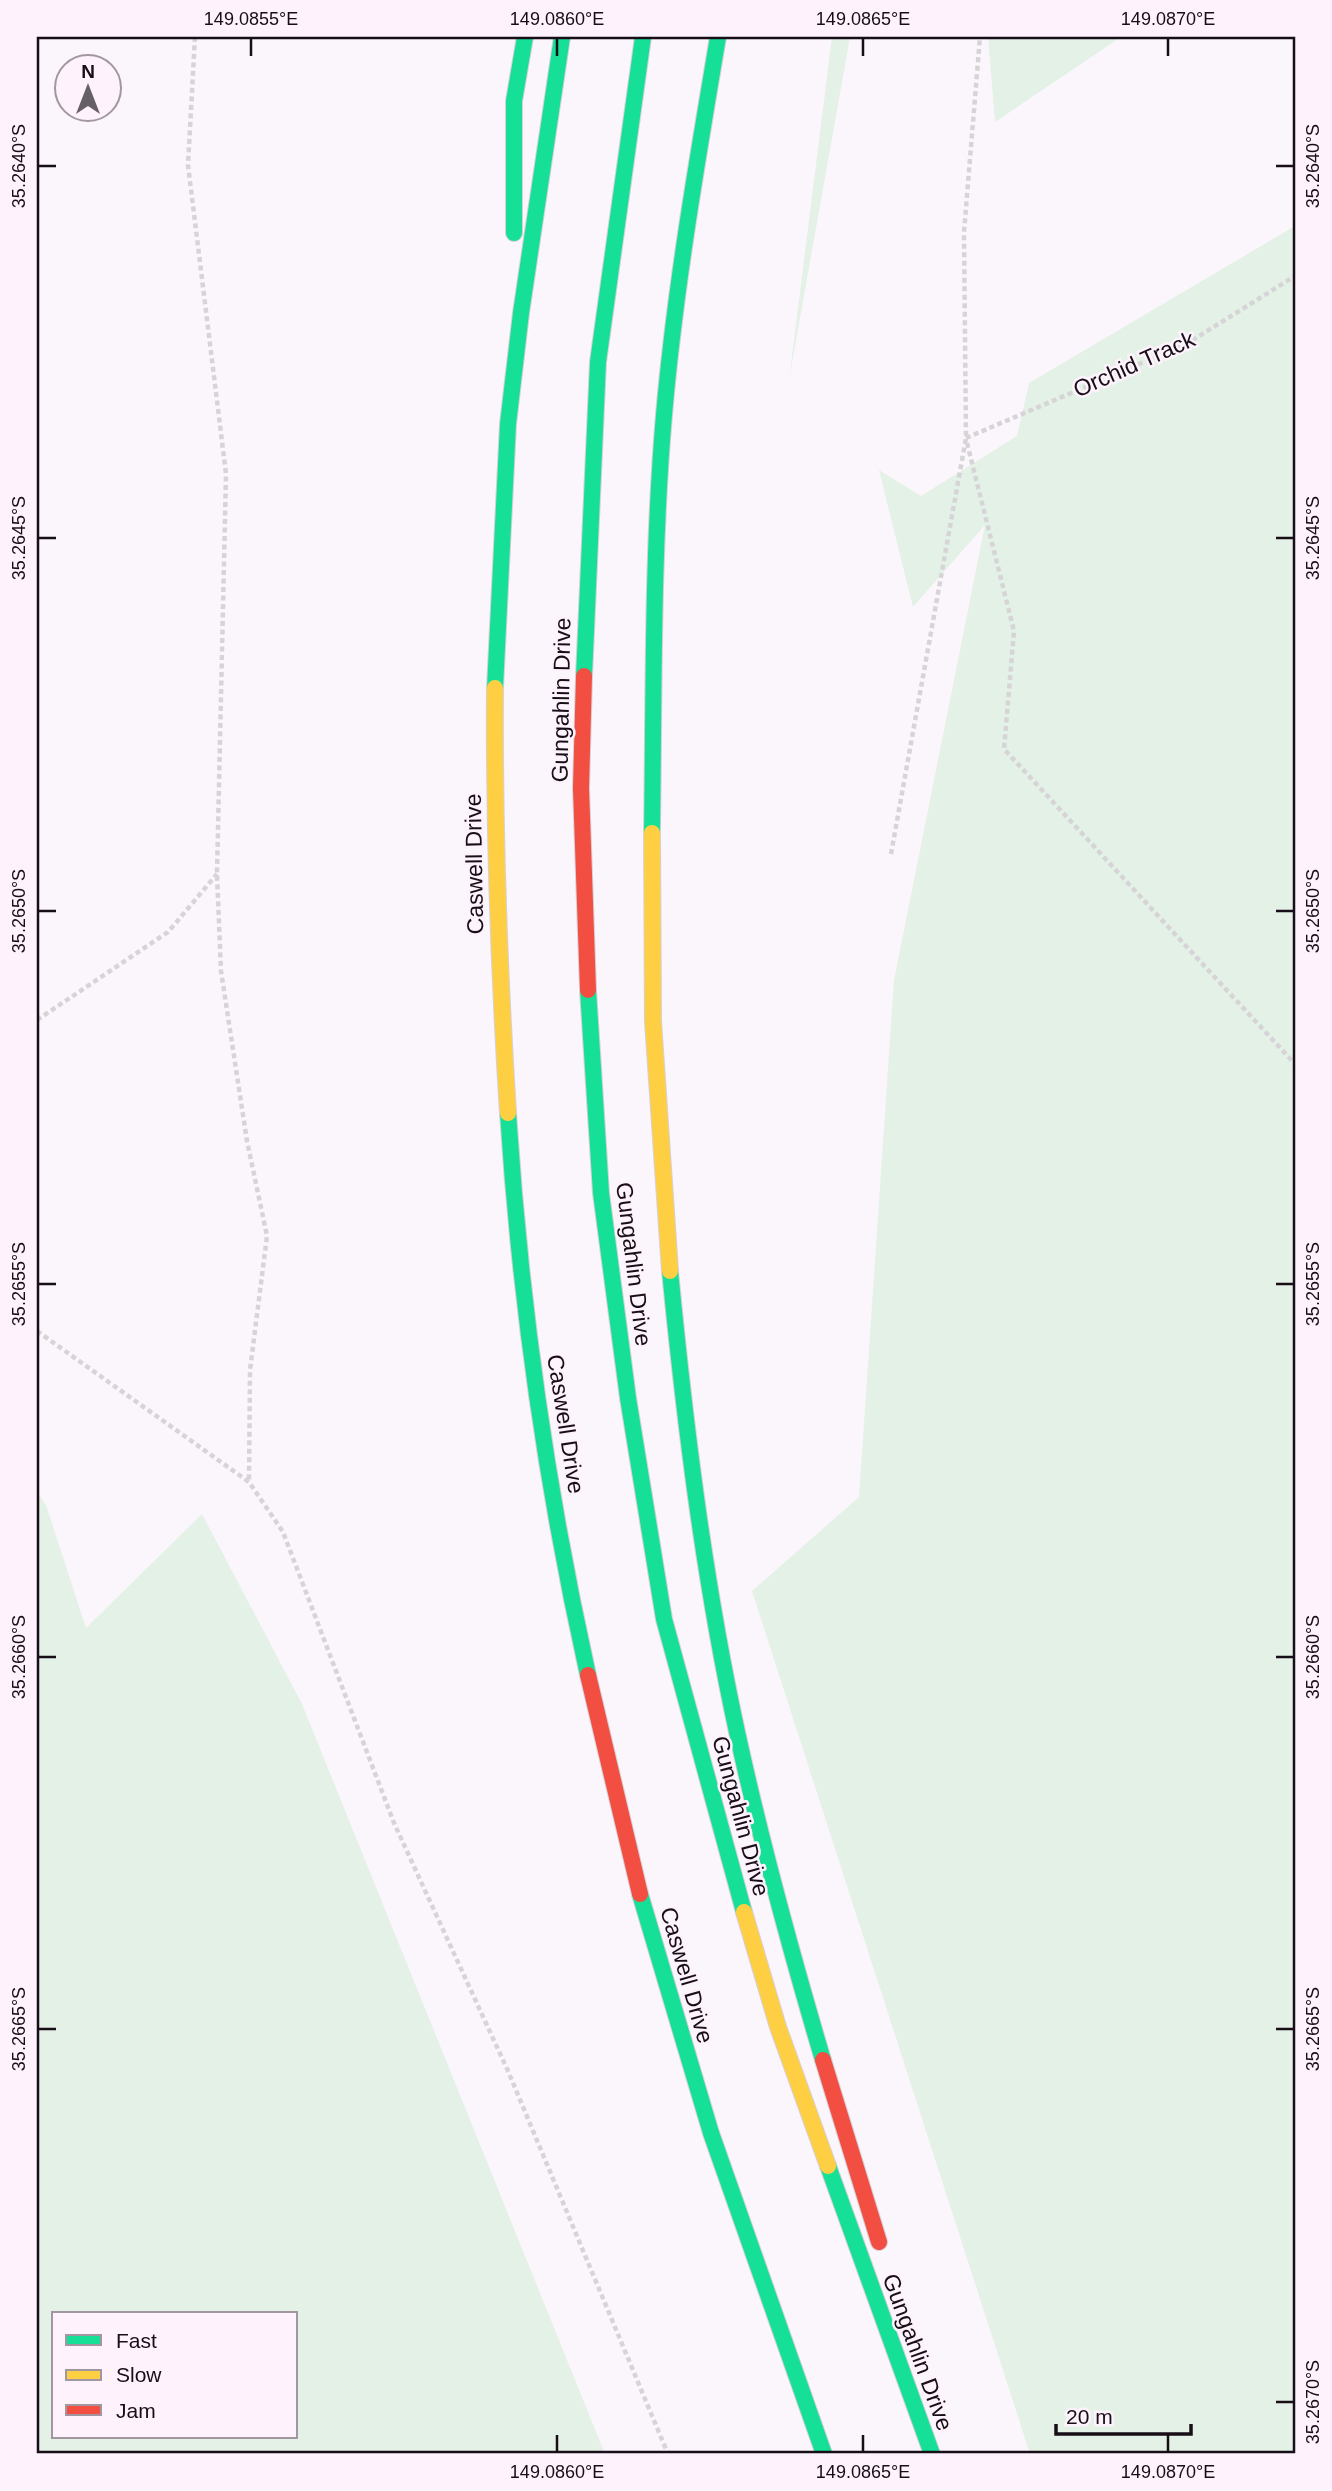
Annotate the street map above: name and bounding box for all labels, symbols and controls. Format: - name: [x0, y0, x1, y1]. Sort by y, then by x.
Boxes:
- text: 149.0855°E: [204, 9, 298, 29]
- text: 149.0860°E: [510, 9, 604, 29]
- text: 149.0865°E: [816, 9, 910, 29]
- text: 149.0870°E: [1121, 9, 1215, 29]
- north arrow: [52, 52, 122, 122]
- text: N: [81, 61, 95, 82]
- text: 35.2640°S: [9, 124, 29, 208]
- text: 35.2640°S: [1303, 124, 1323, 208]
- street label: Orchid Track: [1069, 325, 1199, 402]
- text: 35.2645°S: [9, 496, 29, 580]
- text: 35.2645°S: [1303, 496, 1323, 580]
- street label: Gungahlin Drive: [547, 617, 575, 783]
- street label: Caswell Drive: [460, 793, 488, 935]
- text: 35.2650°S: [9, 869, 29, 953]
- text: 35.2650°S: [1303, 869, 1323, 953]
- street label: Gungahlin Drive: [611, 1181, 657, 1347]
- text: 35.2655°S: [9, 1242, 29, 1326]
- text: 35.2655°S: [1303, 1242, 1323, 1326]
- street label: Caswell Drive: [542, 1353, 590, 1495]
- text: 35.2660°S: [9, 1615, 29, 1699]
- text: 35.2660°S: [1303, 1615, 1323, 1699]
- street label: Gungahlin Drive: [707, 1733, 775, 1899]
- street label: Caswell Drive: [655, 1904, 719, 2046]
- text: 35.2665°S: [9, 1987, 29, 2071]
- text: 35.2665°S: [1303, 1987, 1323, 2071]
- street label: Gungahlin Drive: [878, 2270, 958, 2434]
- legend: [52, 2312, 298, 2438]
- text: Fast: [116, 2329, 157, 2352]
- text: 35.2670°S: [1303, 2360, 1323, 2444]
- text: Slow: [116, 2363, 162, 2386]
- scale bar: [1056, 2393, 1190, 2437]
- text: Jam: [116, 2399, 156, 2422]
- text: 20 m: [1066, 2405, 1113, 2428]
- text: 149.0860°E: [510, 2462, 604, 2482]
- text: 149.0865°E: [816, 2462, 910, 2482]
- text: 149.0870°E: [1121, 2462, 1215, 2482]

